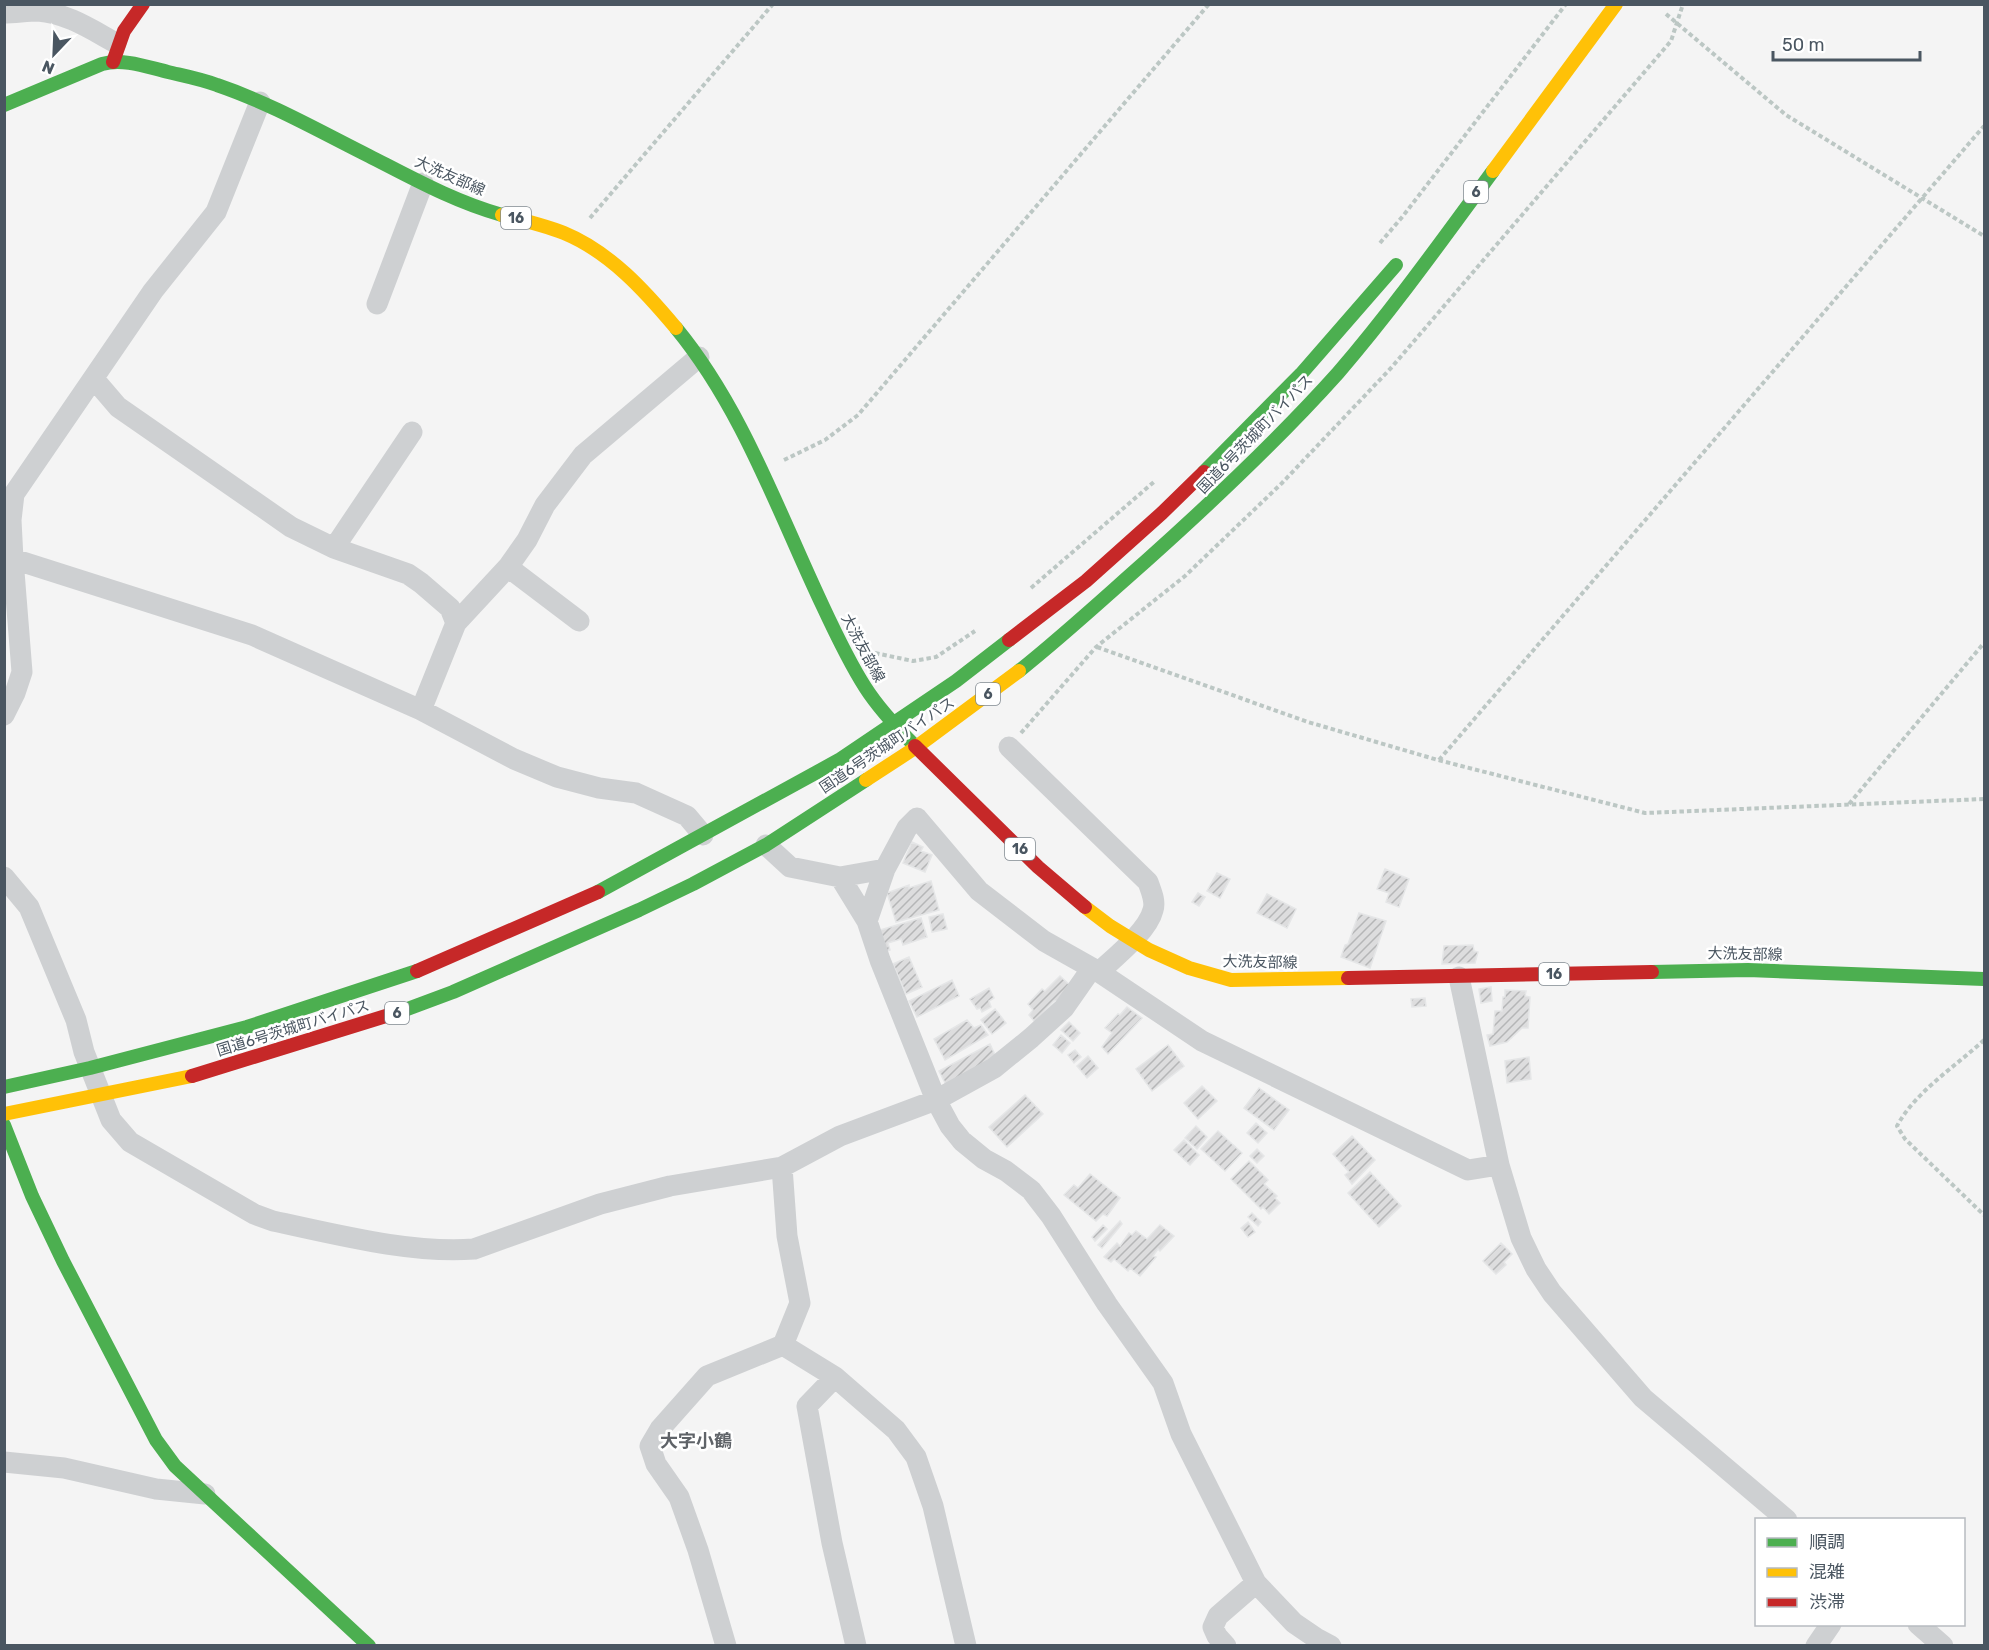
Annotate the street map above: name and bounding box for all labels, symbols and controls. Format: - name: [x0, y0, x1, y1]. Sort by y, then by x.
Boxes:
- north arrow: [24, 24, 84, 84]
- scale bar: [1773, 24, 1920, 62]
- text: 50 m: [1782, 34, 1825, 56]
- text: N: [39, 56, 57, 78]
- street label: 大洗友部線: [412, 153, 488, 199]
- road number: 6: [1464, 181, 1488, 203]
- road number: 16: [501, 207, 531, 229]
- street label: 国道6号茨城町バイパス: [1193, 371, 1317, 497]
- street label: 大洗友部線: [837, 611, 889, 685]
- road number: 6: [976, 683, 1000, 705]
- street label: 国道6号茨城町バイパス: [816, 693, 958, 797]
- road number: 16: [1005, 838, 1035, 860]
- street label: 大洗友部線: [1707, 944, 1783, 964]
- street label: 大洗友部線: [1222, 952, 1298, 972]
- road number: 16: [1539, 963, 1569, 985]
- street label: 国道6号茨城町バイパス: [214, 996, 372, 1060]
- road number: 6: [385, 1002, 409, 1024]
- district label: 大字小鶴: [660, 1430, 732, 1452]
- legend: [1755, 1518, 1965, 1626]
- text: 順調: [1809, 1531, 1845, 1553]
- text: 混雑: [1809, 1561, 1845, 1583]
- text: 渋滞: [1809, 1591, 1845, 1613]

